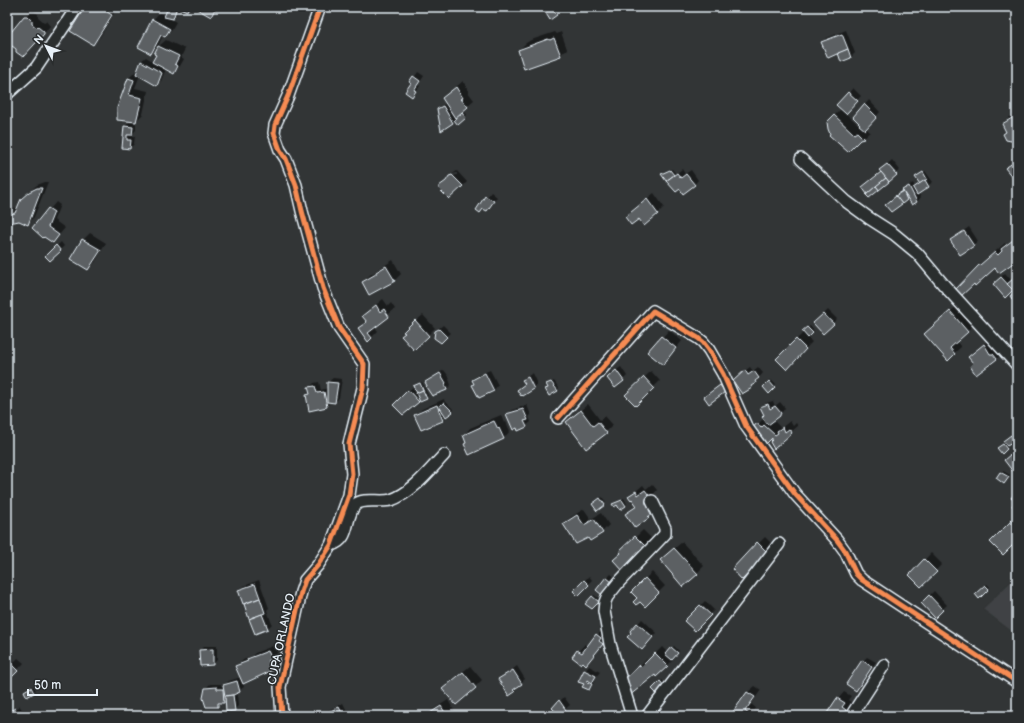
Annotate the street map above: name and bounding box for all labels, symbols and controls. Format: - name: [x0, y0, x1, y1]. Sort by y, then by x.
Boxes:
- north arrow: [26, 26, 66, 66]
- text: N: [31, 32, 47, 47]
- street label: CUPA ORLANDO: [264, 592, 299, 686]
- scale bar: [28, 671, 97, 697]
- text: 50 m: [34, 678, 61, 693]

